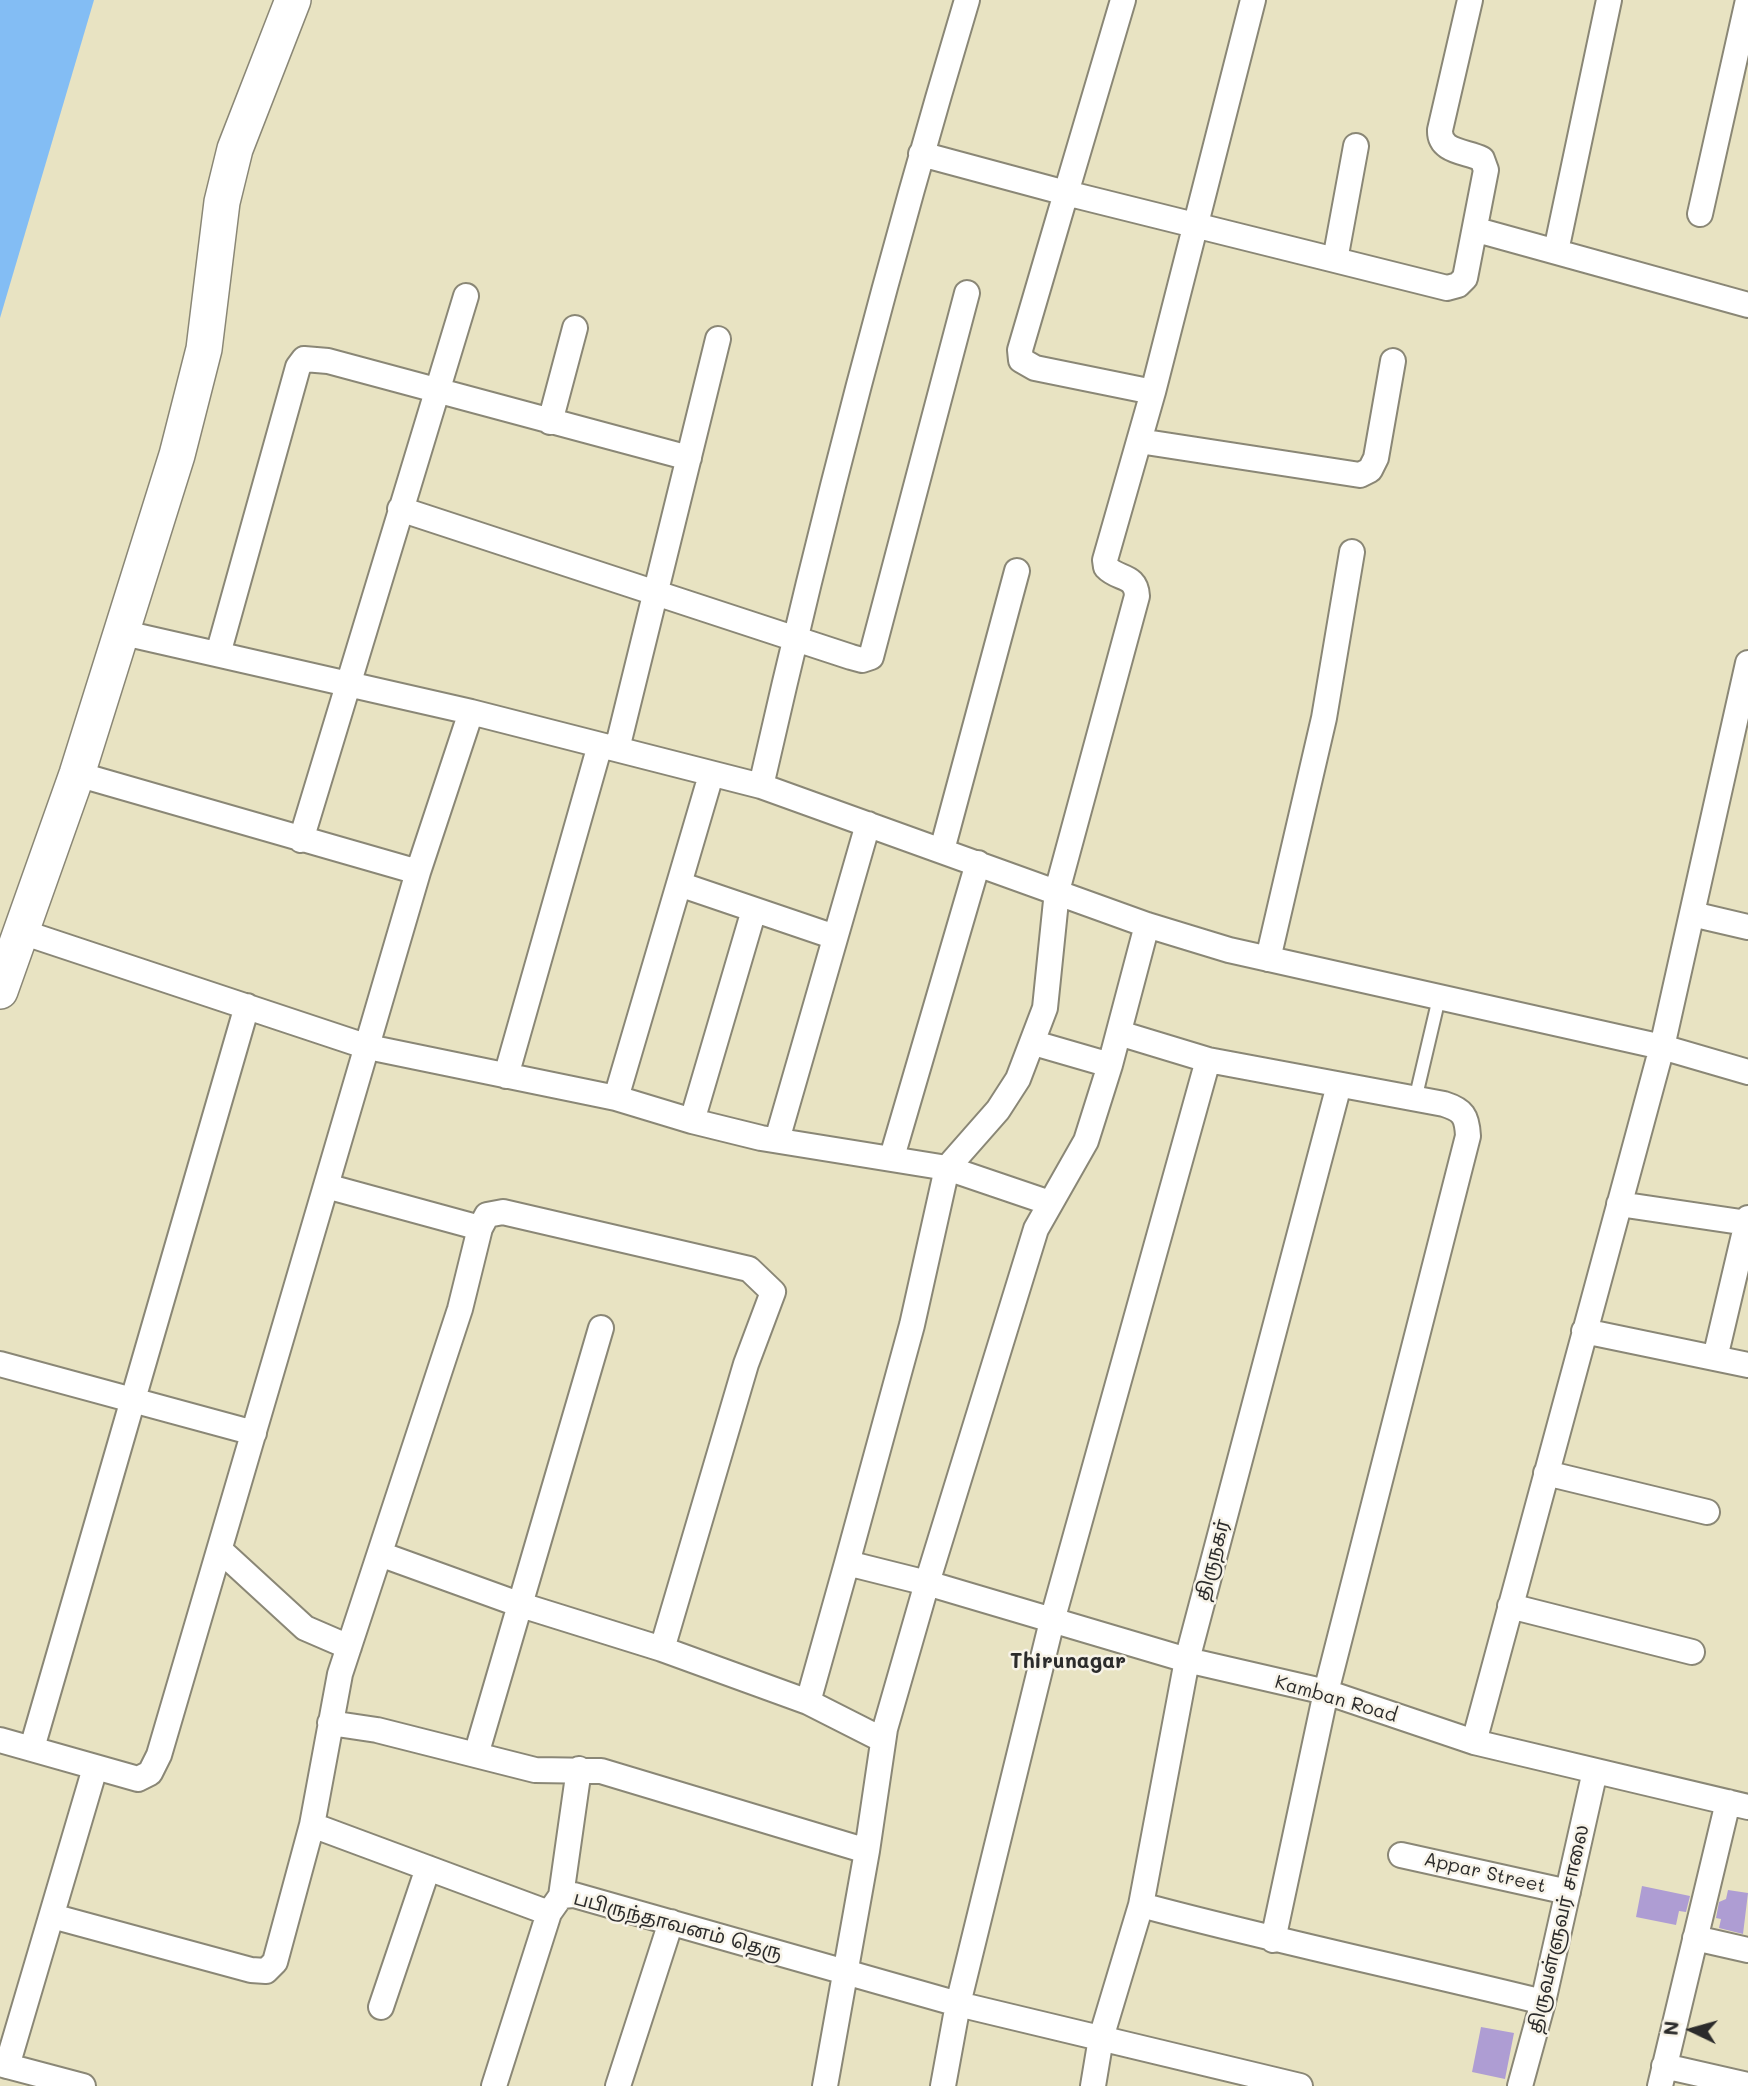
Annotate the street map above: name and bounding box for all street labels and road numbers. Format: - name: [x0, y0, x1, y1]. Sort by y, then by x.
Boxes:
- street label: திருநகர்: [1191, 1517, 1235, 1603]
- street label: Kamban Road: [1272, 1671, 1400, 1727]
- street label: திருவள்ளுவர் சாலை: [1524, 1823, 1594, 2035]
- street label: Appar Street: [1422, 1848, 1548, 1898]
- street label: பபிருந்தாவனம் தெரு: [571, 1887, 785, 1965]

